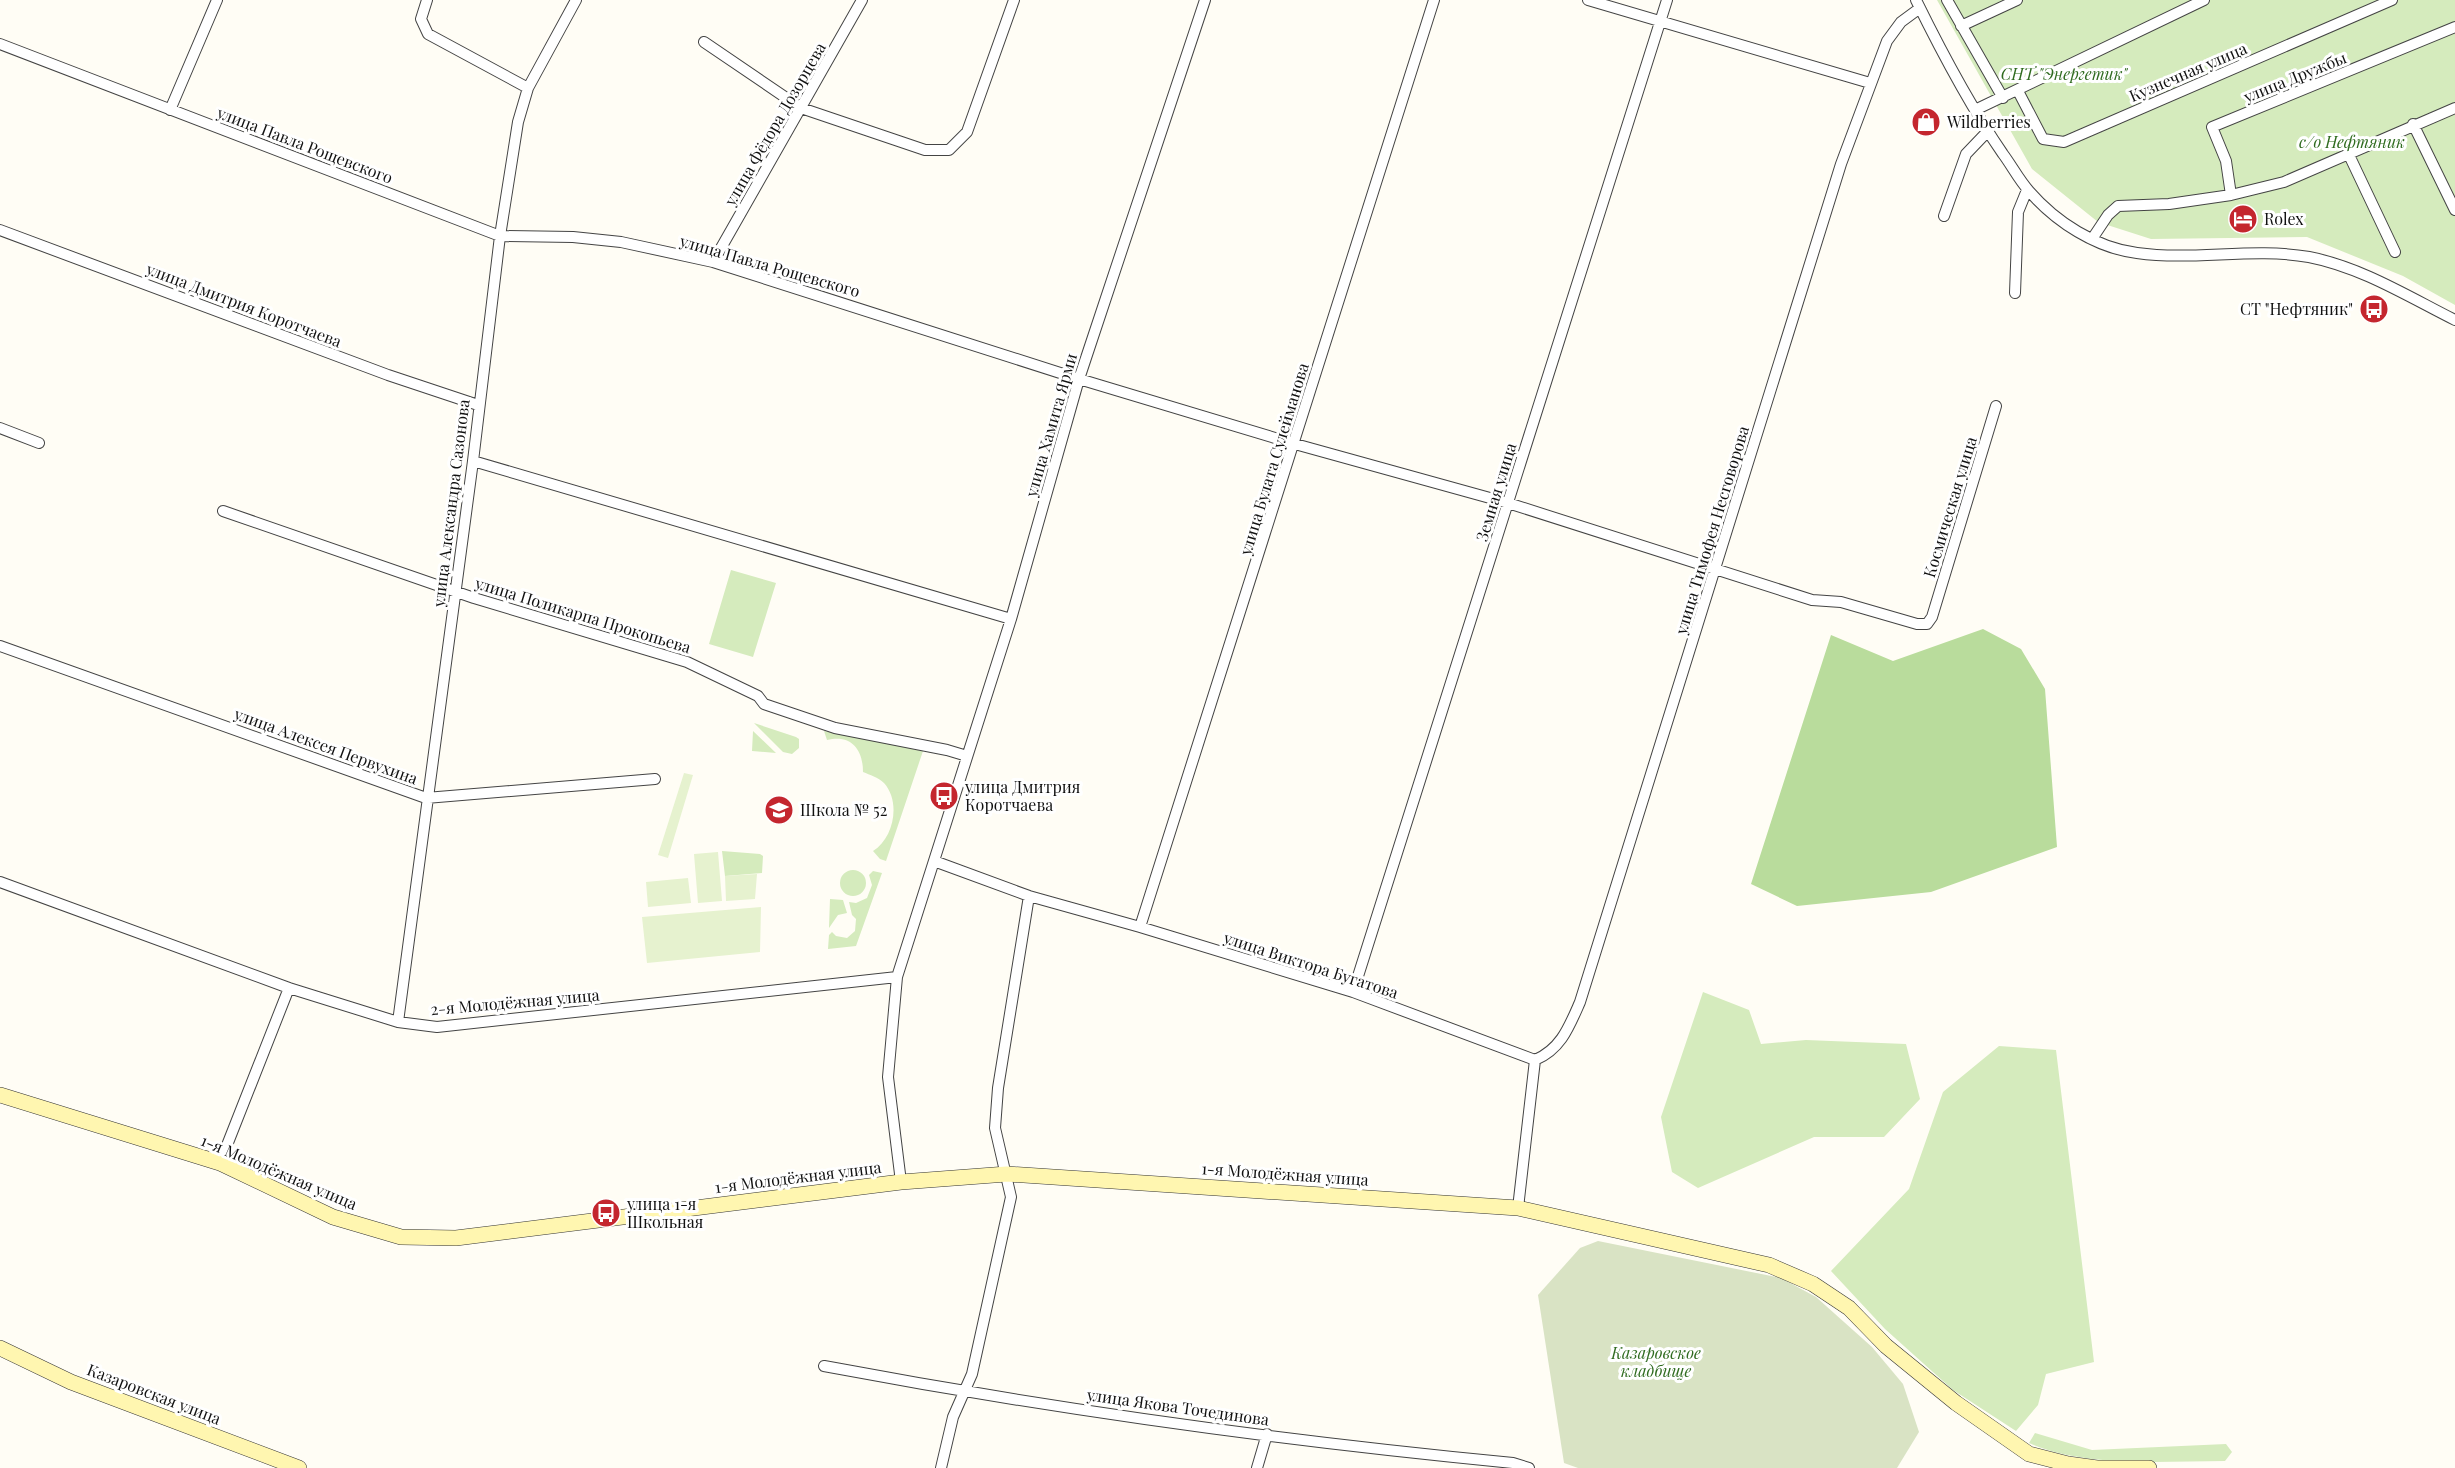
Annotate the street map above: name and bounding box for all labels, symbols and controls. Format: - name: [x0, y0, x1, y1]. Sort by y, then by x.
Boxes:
- street label: Кузнечная улица: [2126, 37, 2250, 106]
- street label: улица Фёдора Дозорцева: [719, 38, 830, 210]
- street label: улица Дружбы: [2239, 46, 2349, 107]
- park label: СНТ "Энергетик": [2001, 63, 2128, 84]
- street label: улица Павла Рощевского: [213, 101, 396, 188]
- shop icon: Wildberries: [1910, 106, 1942, 138]
- place label: Wildberries: [1946, 111, 2031, 132]
- park label: с/о Нефтяник: [2299, 131, 2405, 152]
- hotel icon: Rolex: [2227, 203, 2259, 235]
- place label: Rolex: [2264, 208, 2304, 229]
- street label: улица Павла Рощевского: [677, 229, 863, 301]
- street label: улица Дмитрия Коротчаева: [143, 257, 345, 352]
- bus stop icon: СТ "Нефтяник": [2358, 293, 2390, 325]
- place label: СТ "Нефтяник": [2240, 298, 2353, 319]
- street label: улица Хамита Ярми: [1020, 351, 1081, 500]
- street label: улица Булата Сулейманова: [1234, 360, 1313, 558]
- street label: улица Александра Сазонова: [427, 398, 474, 609]
- street label: улица Тимофея Несговорова: [1669, 423, 1753, 638]
- street label: Космическая улица: [1918, 434, 1981, 580]
- street label: Земная улица: [1471, 440, 1520, 544]
- street label: улица Поликарпа Прокопьева: [472, 571, 694, 657]
- street label: улица Алексея Первухина: [231, 702, 421, 789]
- place label: улица Дмитрия Коротчаева: [964, 776, 1081, 815]
- bus stop icon: улица Дмитрия Коротчаева: [928, 780, 960, 812]
- school or university icon: Школа № 52: [763, 794, 795, 826]
- place label: Школа № 52: [800, 799, 887, 820]
- street label: улица Виктора Бугатова: [1220, 926, 1401, 1003]
- street label: 2-я Молодёжная улица: [430, 984, 600, 1019]
- street label: 1-я Молодёжная улица: [198, 1129, 361, 1214]
- street label: 1-я Молодёжная улица: [713, 1156, 882, 1197]
- street label: 1-я Молодёжная улица: [1201, 1157, 1369, 1190]
- place label: улица 1-я Школьная: [626, 1193, 704, 1232]
- bus stop icon: улица 1-я Школьная: [590, 1197, 622, 1229]
- park label: Казаровское кладбище: [1610, 1342, 1701, 1381]
- street label: Казаровская улица: [84, 1358, 224, 1429]
- street label: улица Якова Точединова: [1085, 1383, 1270, 1430]

